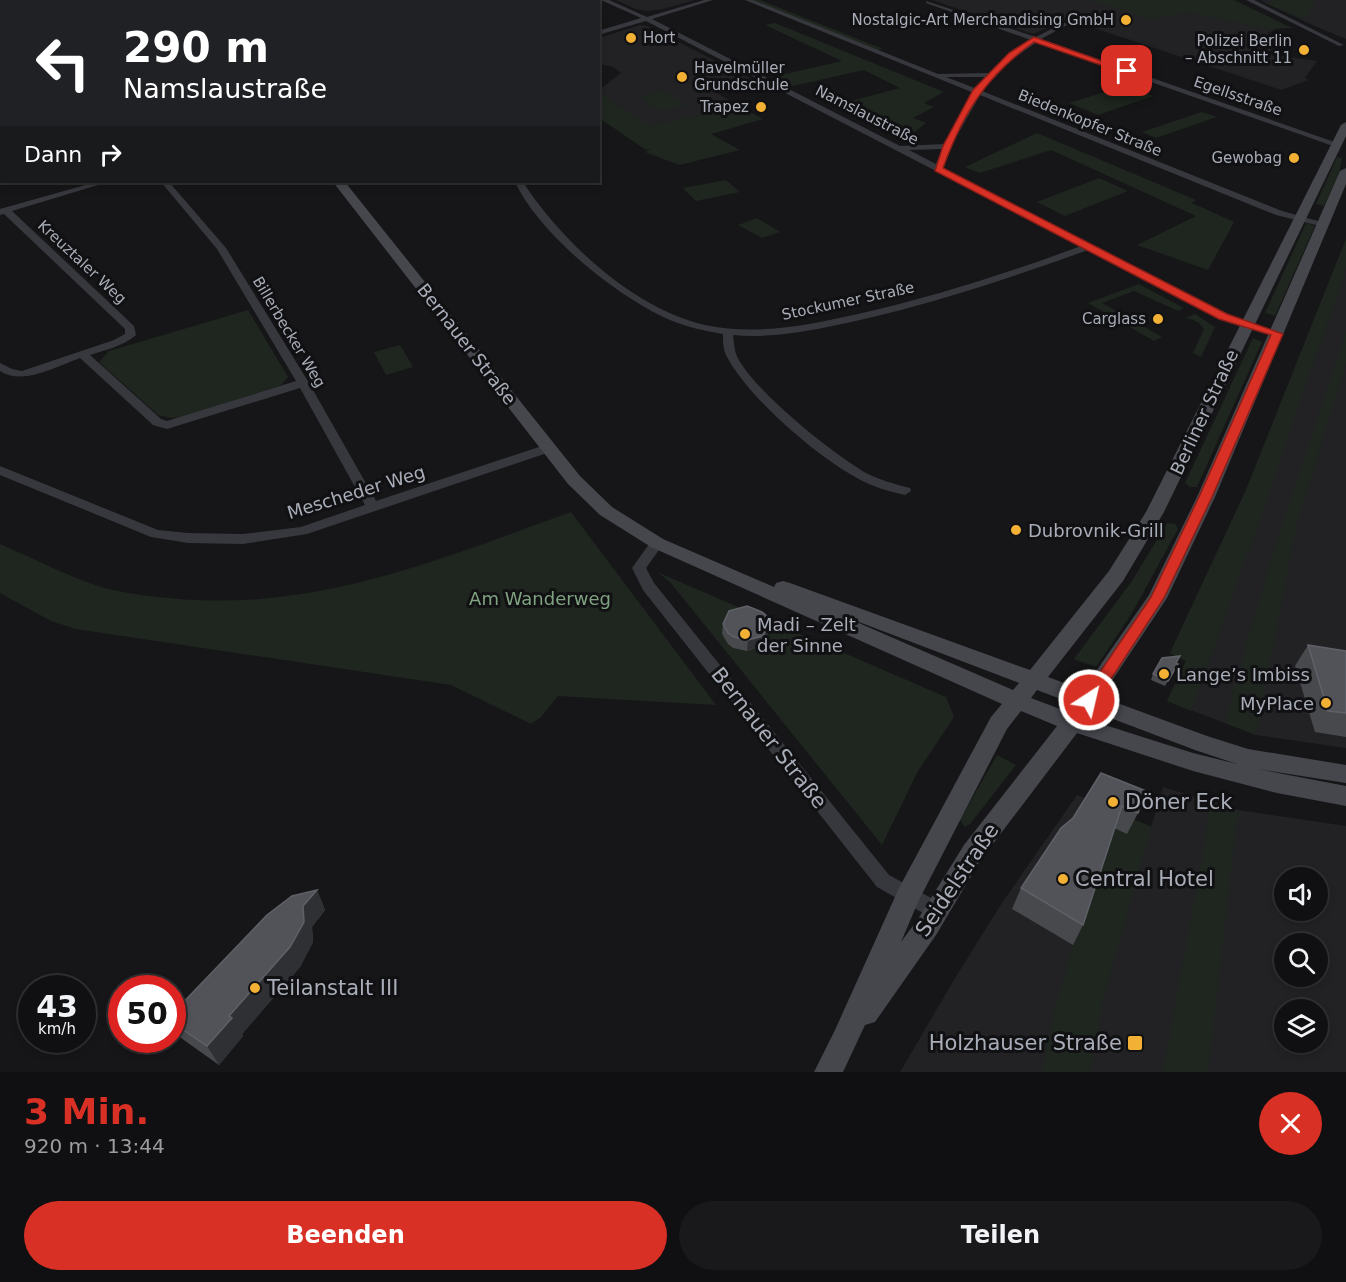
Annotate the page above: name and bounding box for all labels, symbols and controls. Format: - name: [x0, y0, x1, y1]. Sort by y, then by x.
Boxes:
- place label: Nostalgic-Art Merchandising GmbH: [851, 11, 1114, 29]
- marker: Nostalgic-Art Merchandising GmbH: [1119, 13, 1133, 27]
- text: 290 m: [123, 23, 269, 72]
- icon: left: [24, 24, 102, 102]
- place label: Hort: [643, 29, 676, 47]
- marker: Hort: [624, 31, 638, 45]
- place label: Polizei Berlin – Abschnitt 11: [1185, 32, 1292, 67]
- marker: Polizei Berlin – Abschnitt 11: [1297, 43, 1311, 57]
- pin: [1101, 45, 1152, 96]
- icon: arrive: [1110, 54, 1143, 87]
- place label: Havelmüller Grundschule: [694, 59, 789, 94]
- marker: Havelmüller Grundschule: [675, 70, 689, 84]
- street label: Egellsstraße: [1192, 72, 1284, 120]
- text: Namslaustraße: [123, 73, 327, 104]
- street label: Namslaustraße: [812, 81, 922, 149]
- street label: Biedenkopfer Straße: [1015, 86, 1165, 160]
- place label: Trapez: [699, 98, 749, 116]
- marker: Trapez: [754, 100, 768, 114]
- icon: right: [94, 138, 127, 171]
- text: Dann: [24, 142, 82, 167]
- place label: Gewobag: [1211, 149, 1282, 167]
- marker: Gewobag: [1287, 151, 1301, 165]
- street label: Kreuztaler Weg: [34, 216, 130, 308]
- street label: Billerbecker Weg: [249, 273, 329, 391]
- street label: Stockumer Straße: [780, 278, 916, 324]
- street label: Bernauer Straße: [413, 279, 521, 409]
- place label: Carglass: [1082, 310, 1146, 328]
- marker: Carglass: [1151, 312, 1165, 326]
- street label: Berliner Straße: [1166, 346, 1242, 478]
- street label: Mescheder Weg: [284, 461, 428, 523]
- place label: Dubrovnik-Grill: [1028, 520, 1164, 541]
- marker: Dubrovnik-Grill: [1009, 523, 1023, 537]
- park label: Am Wanderweg: [469, 588, 611, 609]
- place label: Madi – Zelt der Sinne: [757, 614, 856, 656]
- marker: Madi – Zelt der Sinne: [738, 627, 752, 641]
- street label: Bernauer Straße: [706, 663, 832, 813]
- place label: Lange’s Imbiss: [1176, 664, 1310, 685]
- marker: Lange’s Imbiss: [1157, 667, 1171, 681]
- position arrow: [1057, 668, 1121, 732]
- place label: MyPlace: [1240, 693, 1314, 714]
- marker: MyPlace: [1319, 696, 1333, 710]
- place label: Döner Eck: [1125, 790, 1233, 814]
- marker: Döner Eck: [1106, 795, 1120, 809]
- street label: Seidelstraße: [910, 819, 1004, 941]
- place label: Central Hotel: [1075, 867, 1214, 891]
- map controls: [1274, 867, 1328, 1053]
- button: sound: [1274, 867, 1328, 921]
- marker: Central Hotel: [1056, 872, 1070, 886]
- button: search: [1274, 933, 1328, 987]
- speed limit sign: 50: [108, 975, 186, 1053]
- place label: Teilanstalt III: [266, 976, 398, 1000]
- marker: Teilanstalt III: [248, 981, 262, 995]
- text: 43: [36, 989, 78, 1024]
- button: layers: [1274, 999, 1328, 1053]
- text: km/h: [38, 1020, 76, 1038]
- place label: Holzhauser Straße: [929, 1031, 1122, 1055]
- marker: Holzhauser Straße: [1126, 1034, 1144, 1052]
- text: 3 Min.: [24, 1091, 149, 1132]
- button: close: [1259, 1092, 1322, 1155]
- text: 920 m · 13:44: [24, 1134, 165, 1158]
- button: Beenden: [24, 1201, 667, 1270]
- button: Teilen: [679, 1201, 1322, 1270]

